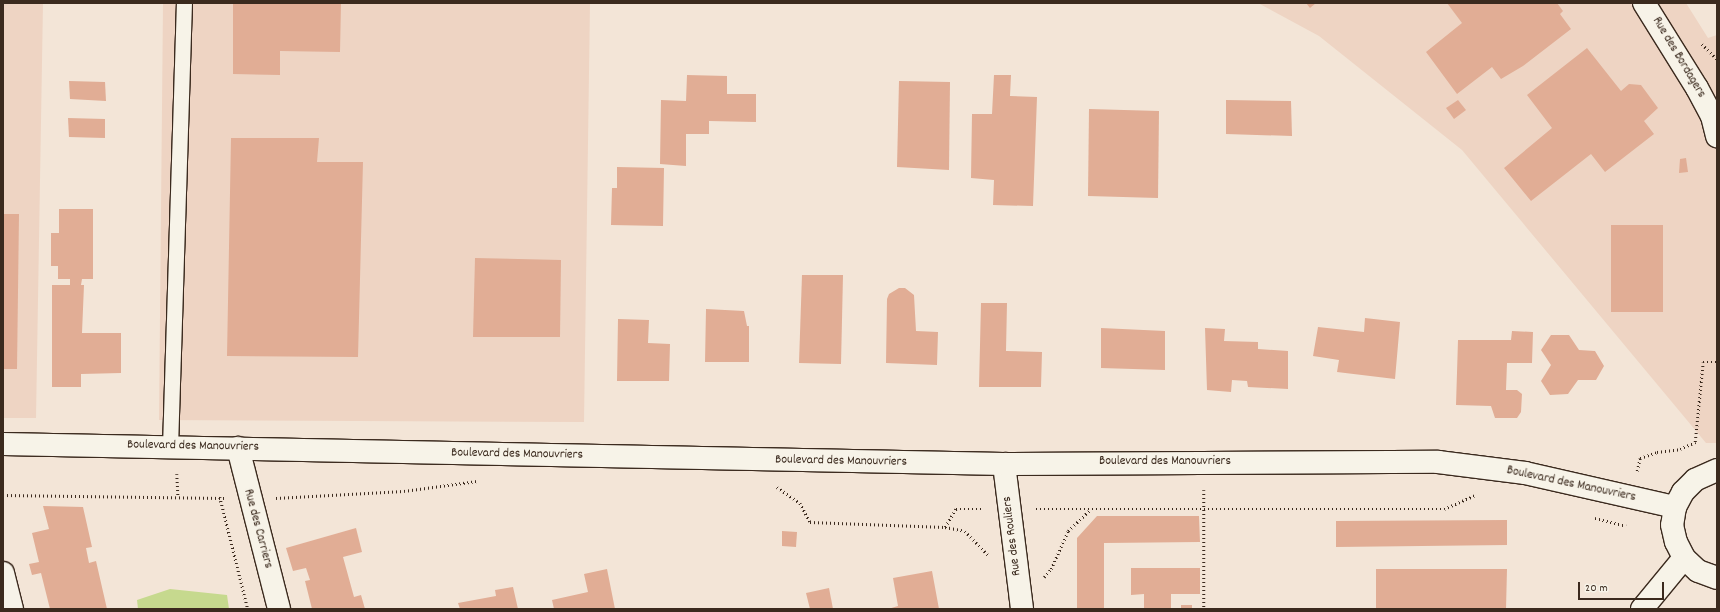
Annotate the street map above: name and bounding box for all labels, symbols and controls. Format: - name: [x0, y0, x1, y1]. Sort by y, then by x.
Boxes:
- street label: Rue des Bordagers: [1648, 15, 1708, 101]
- street label: Boulevard des Manouvriers: [127, 438, 259, 456]
- street label: Boulevard des Manouvriers: [451, 446, 583, 464]
- street label: Boulevard des Manouvriers: [775, 453, 907, 471]
- street label: Boulevard des Manouvriers: [1099, 454, 1231, 470]
- street label: Boulevard des Manouvriers: [1505, 464, 1637, 506]
- street label: Rue des Carriers: [239, 488, 275, 570]
- street label: Rue des Rouliers: [1000, 495, 1026, 577]
- scale bar: [1580, 574, 1666, 600]
- text: 20 m: [1585, 580, 1608, 597]

